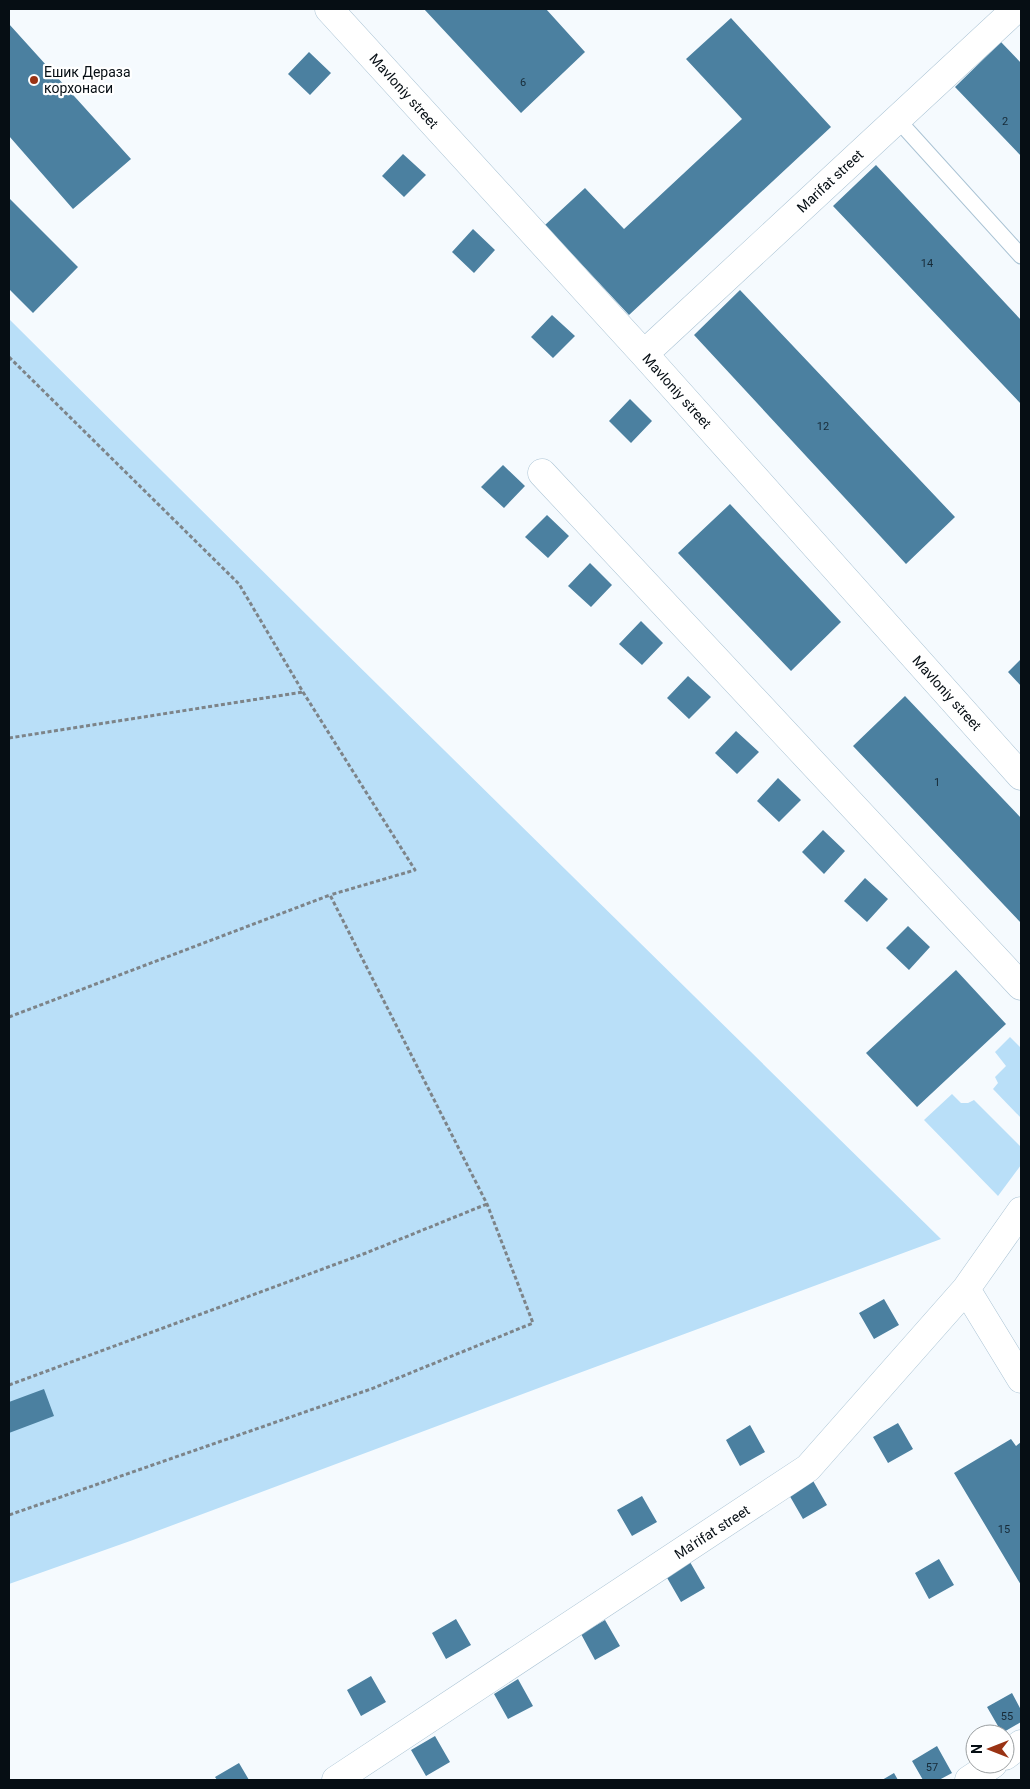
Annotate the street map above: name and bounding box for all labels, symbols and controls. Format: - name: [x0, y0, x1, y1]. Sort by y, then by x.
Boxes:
- street label: Mavloniy street: [366, 50, 442, 132]
- place label: Ешик Дераза корхонаси: [44, 64, 131, 96]
- marker: Ешик Дераза корхонаси: [28, 74, 40, 86]
- house number: 6: [520, 76, 526, 89]
- house number: 2: [1002, 115, 1008, 128]
- street label: Marifat street: [794, 146, 867, 216]
- house number: 14: [921, 257, 933, 270]
- street label: Mavloniy street: [639, 350, 715, 432]
- house number: 12: [817, 420, 829, 433]
- street label: Mavloniy street: [909, 652, 985, 734]
- house number: 1: [934, 776, 940, 789]
- street label: Ma'rifat street: [671, 1502, 753, 1562]
- house number: 15: [998, 1523, 1010, 1536]
- house number: 55: [1001, 1710, 1013, 1723]
- north arrow: [965, 1724, 1015, 1774]
- text: N: [969, 1744, 985, 1754]
- house number: 57: [926, 1761, 938, 1774]

